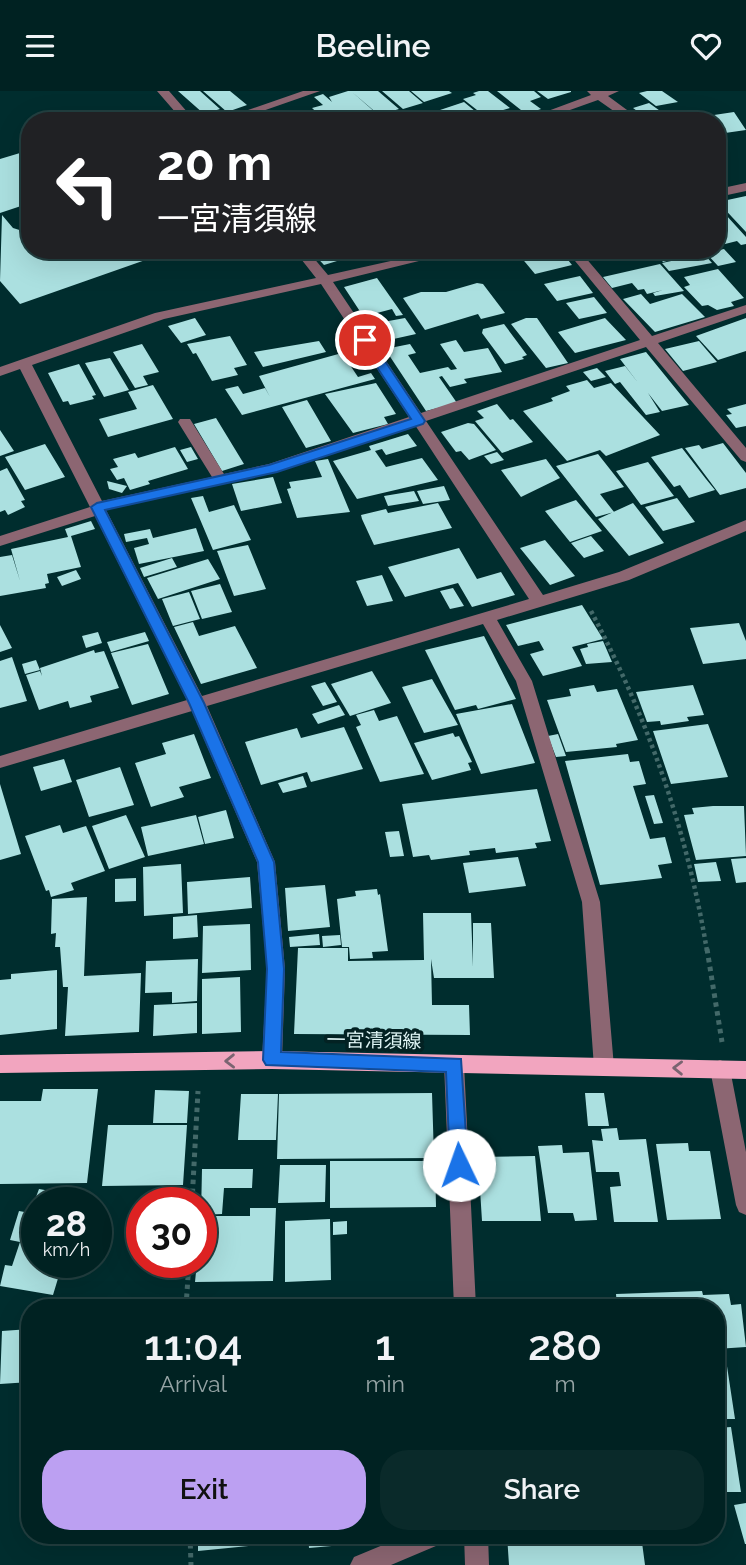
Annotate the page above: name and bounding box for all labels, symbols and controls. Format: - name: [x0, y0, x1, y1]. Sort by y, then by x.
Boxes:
- icon: menu: [21, 27, 59, 65]
- text: Beeline: [315, 27, 431, 64]
- icon: heart: [687, 27, 725, 65]
- text: 20 m: [157, 134, 272, 191]
- icon: left: [42, 140, 133, 231]
- text: 一宮清須線: [157, 200, 317, 237]
- pin: [335, 310, 395, 370]
- icon: arrive: [346, 321, 384, 359]
- street label: 一宮清須線: [326, 1028, 422, 1052]
- one-way arrow: [224, 1053, 235, 1068]
- one-way arrow: [672, 1060, 683, 1076]
- position arrow: [422, 1128, 496, 1202]
- speed limit sign: 30: [126, 1187, 217, 1278]
- text: 28: [46, 1203, 87, 1244]
- text: km/h: [43, 1239, 90, 1260]
- text: 11:04: [144, 1321, 242, 1370]
- text: 1: [375, 1321, 395, 1370]
- text: 280: [528, 1321, 602, 1370]
- text: Arrival: [159, 1370, 227, 1397]
- text: min: [365, 1370, 405, 1397]
- text: m: [554, 1370, 576, 1397]
- button: Exit: [42, 1450, 366, 1530]
- button: Share: [380, 1450, 704, 1530]

